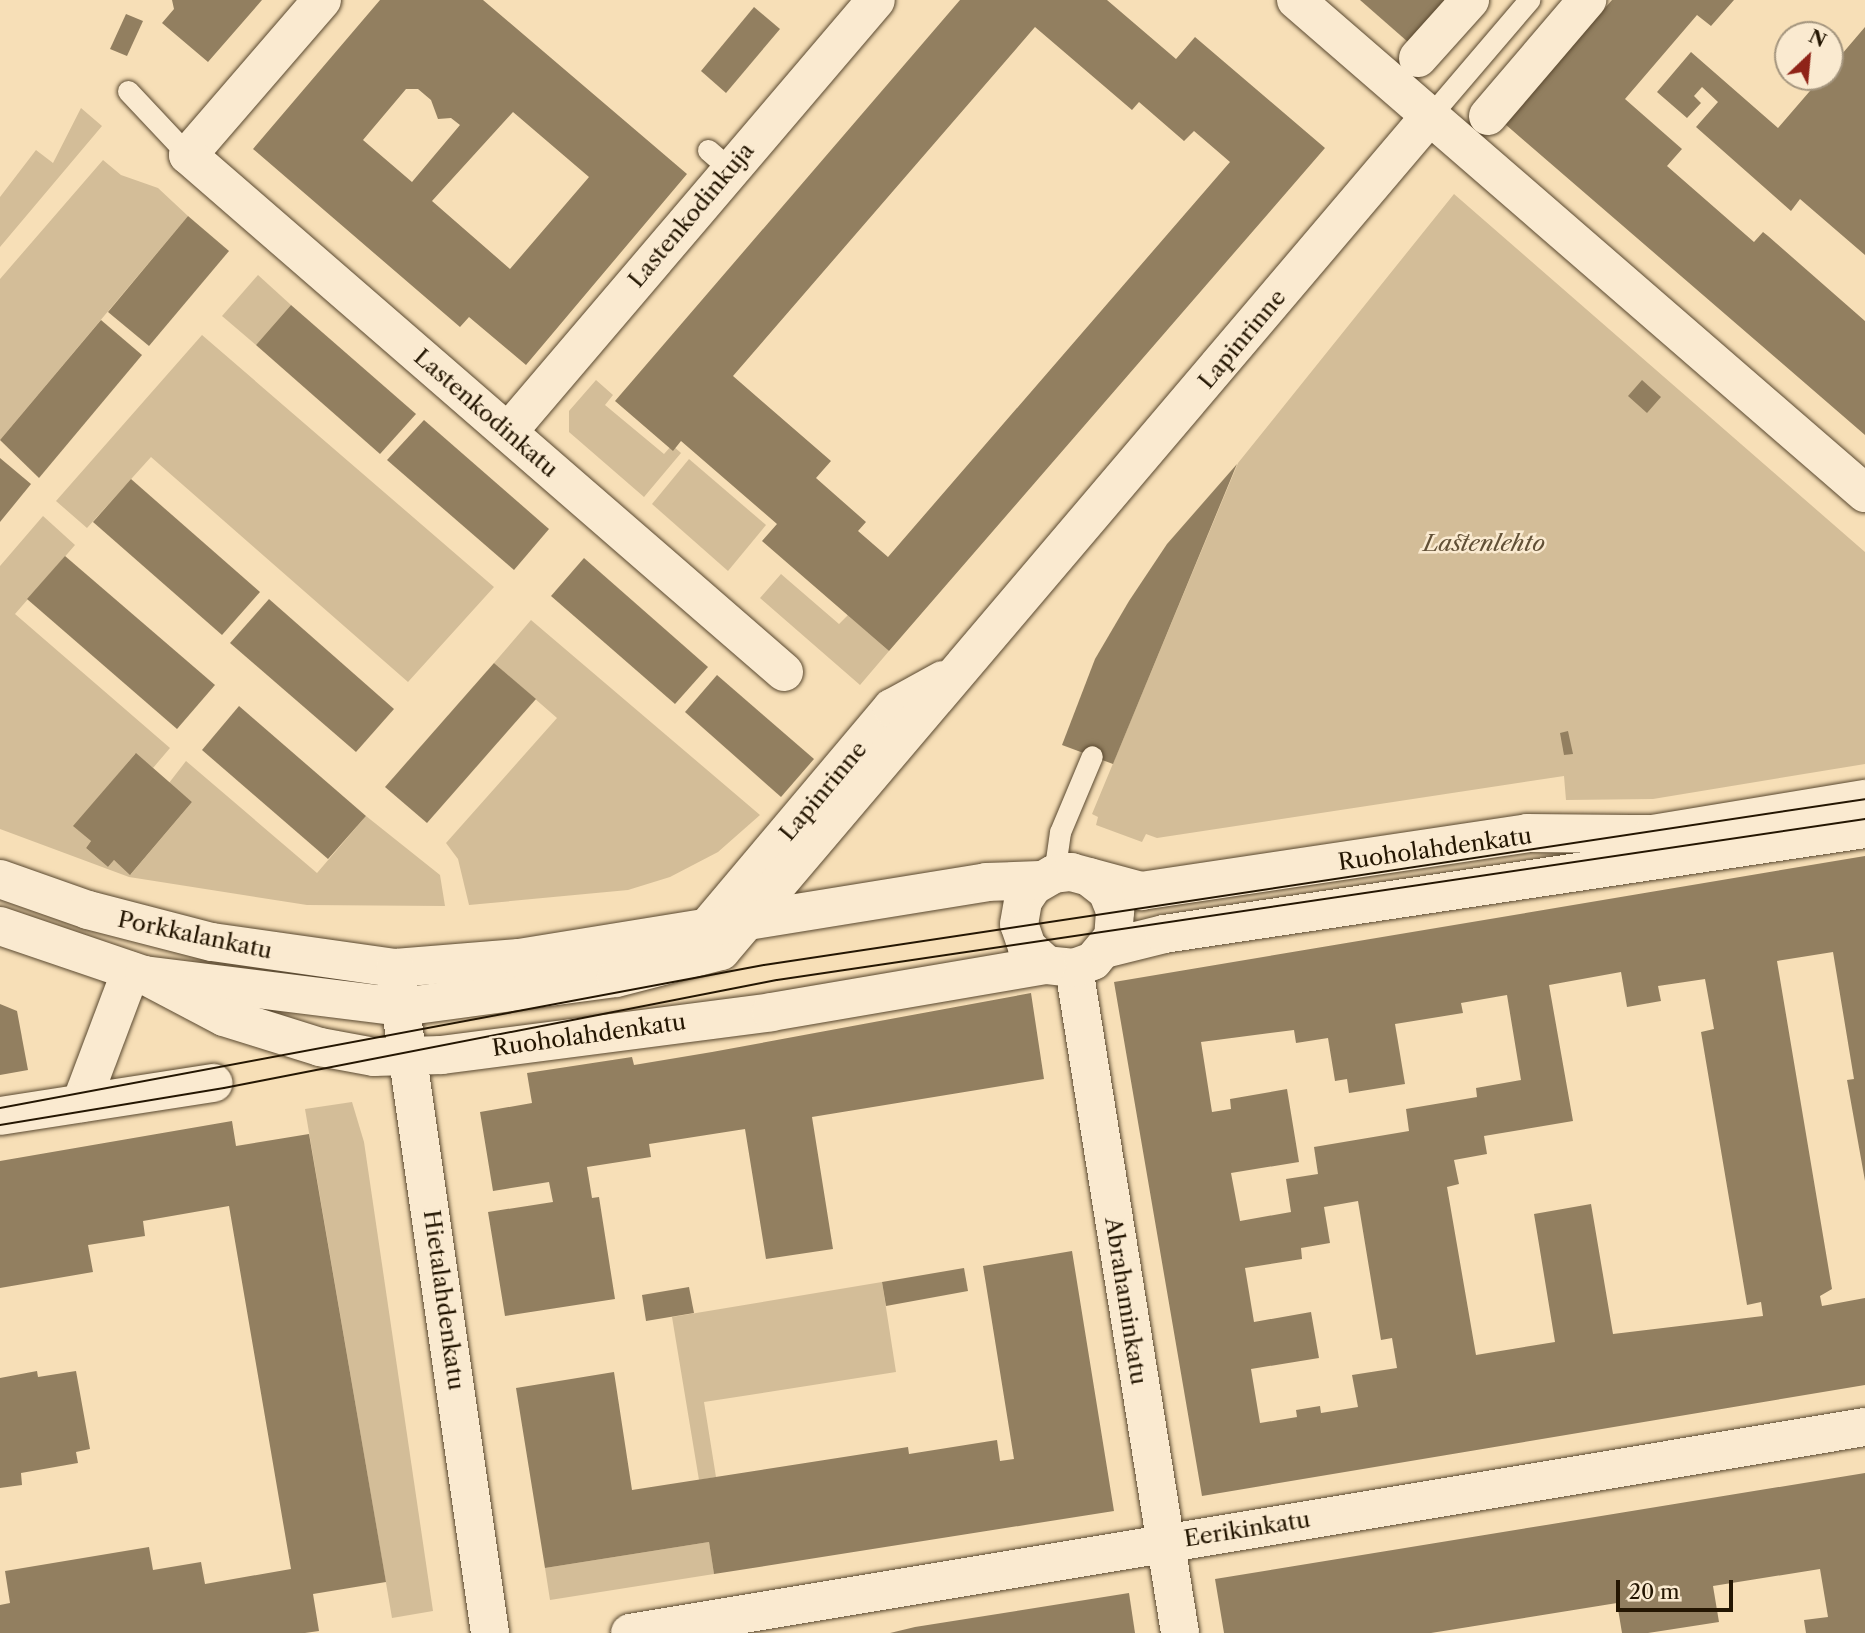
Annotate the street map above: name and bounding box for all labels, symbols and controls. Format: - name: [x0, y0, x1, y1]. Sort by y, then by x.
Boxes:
- north arrow: [1774, 21, 1844, 91]
- text: N: [1805, 25, 1830, 52]
- street label: Lastenkodinkuja: [622, 137, 760, 293]
- street label: Lapinrinne: [1192, 284, 1292, 394]
- street label: Lastenkodinkatu: [408, 343, 564, 483]
- park label: Lastenlehto: [1423, 529, 1545, 557]
- street label: Lapinrinne: [773, 736, 873, 846]
- street label: Ruoholahdenkatu: [1336, 822, 1534, 876]
- street label: Porkkalankatu: [115, 905, 275, 965]
- street label: Ruoholahdenkatu: [490, 1008, 688, 1062]
- street label: Hietalahdenkatu: [418, 1208, 470, 1392]
- street label: Abrahaminkatu: [1099, 1215, 1153, 1387]
- street label: Eerikinkatu: [1182, 1505, 1312, 1553]
- scale bar: [1620, 1566, 1737, 1610]
- text: 20 m: [1629, 1579, 1680, 1604]

